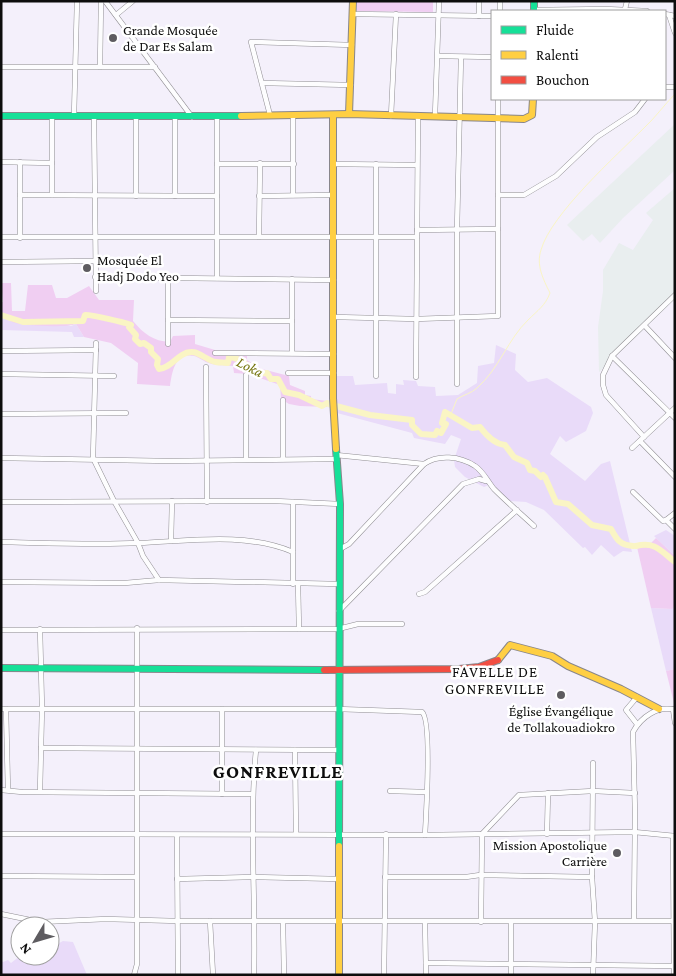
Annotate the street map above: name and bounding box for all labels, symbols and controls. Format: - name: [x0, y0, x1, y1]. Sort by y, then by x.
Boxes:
- legend: [491, 10, 666, 100]
- place label: Grande Mosquée de Dar Es Salam: [123, 22, 218, 54]
- text: Fluide: [536, 22, 574, 38]
- marker: Grande Mosquée de Dar Es Salam: [107, 32, 119, 44]
- text: Ralenti: [536, 47, 579, 63]
- text: Bouchon: [536, 72, 589, 88]
- place label: Mosquée El Hadj Dodo Yeo: [97, 252, 179, 285]
- marker: Mosquée El Hadj Dodo Yeo: [81, 262, 93, 274]
- water label: Loka: [234, 354, 266, 380]
- district label: FAVELLE DE GONFREVILLE: [445, 664, 545, 697]
- marker: Église Évangélique de Tollakouadiokro: [555, 689, 567, 701]
- place label: Église Évangélique de Tollakouadiokro: [507, 703, 615, 735]
- district label: GONFREVILLE: [213, 761, 343, 782]
- place label: Mission Apostolique Carrière: [493, 837, 607, 869]
- marker: Mission Apostolique Carrière: [611, 847, 623, 859]
- north arrow: [10, 916, 60, 966]
- text: N: [15, 940, 34, 958]

